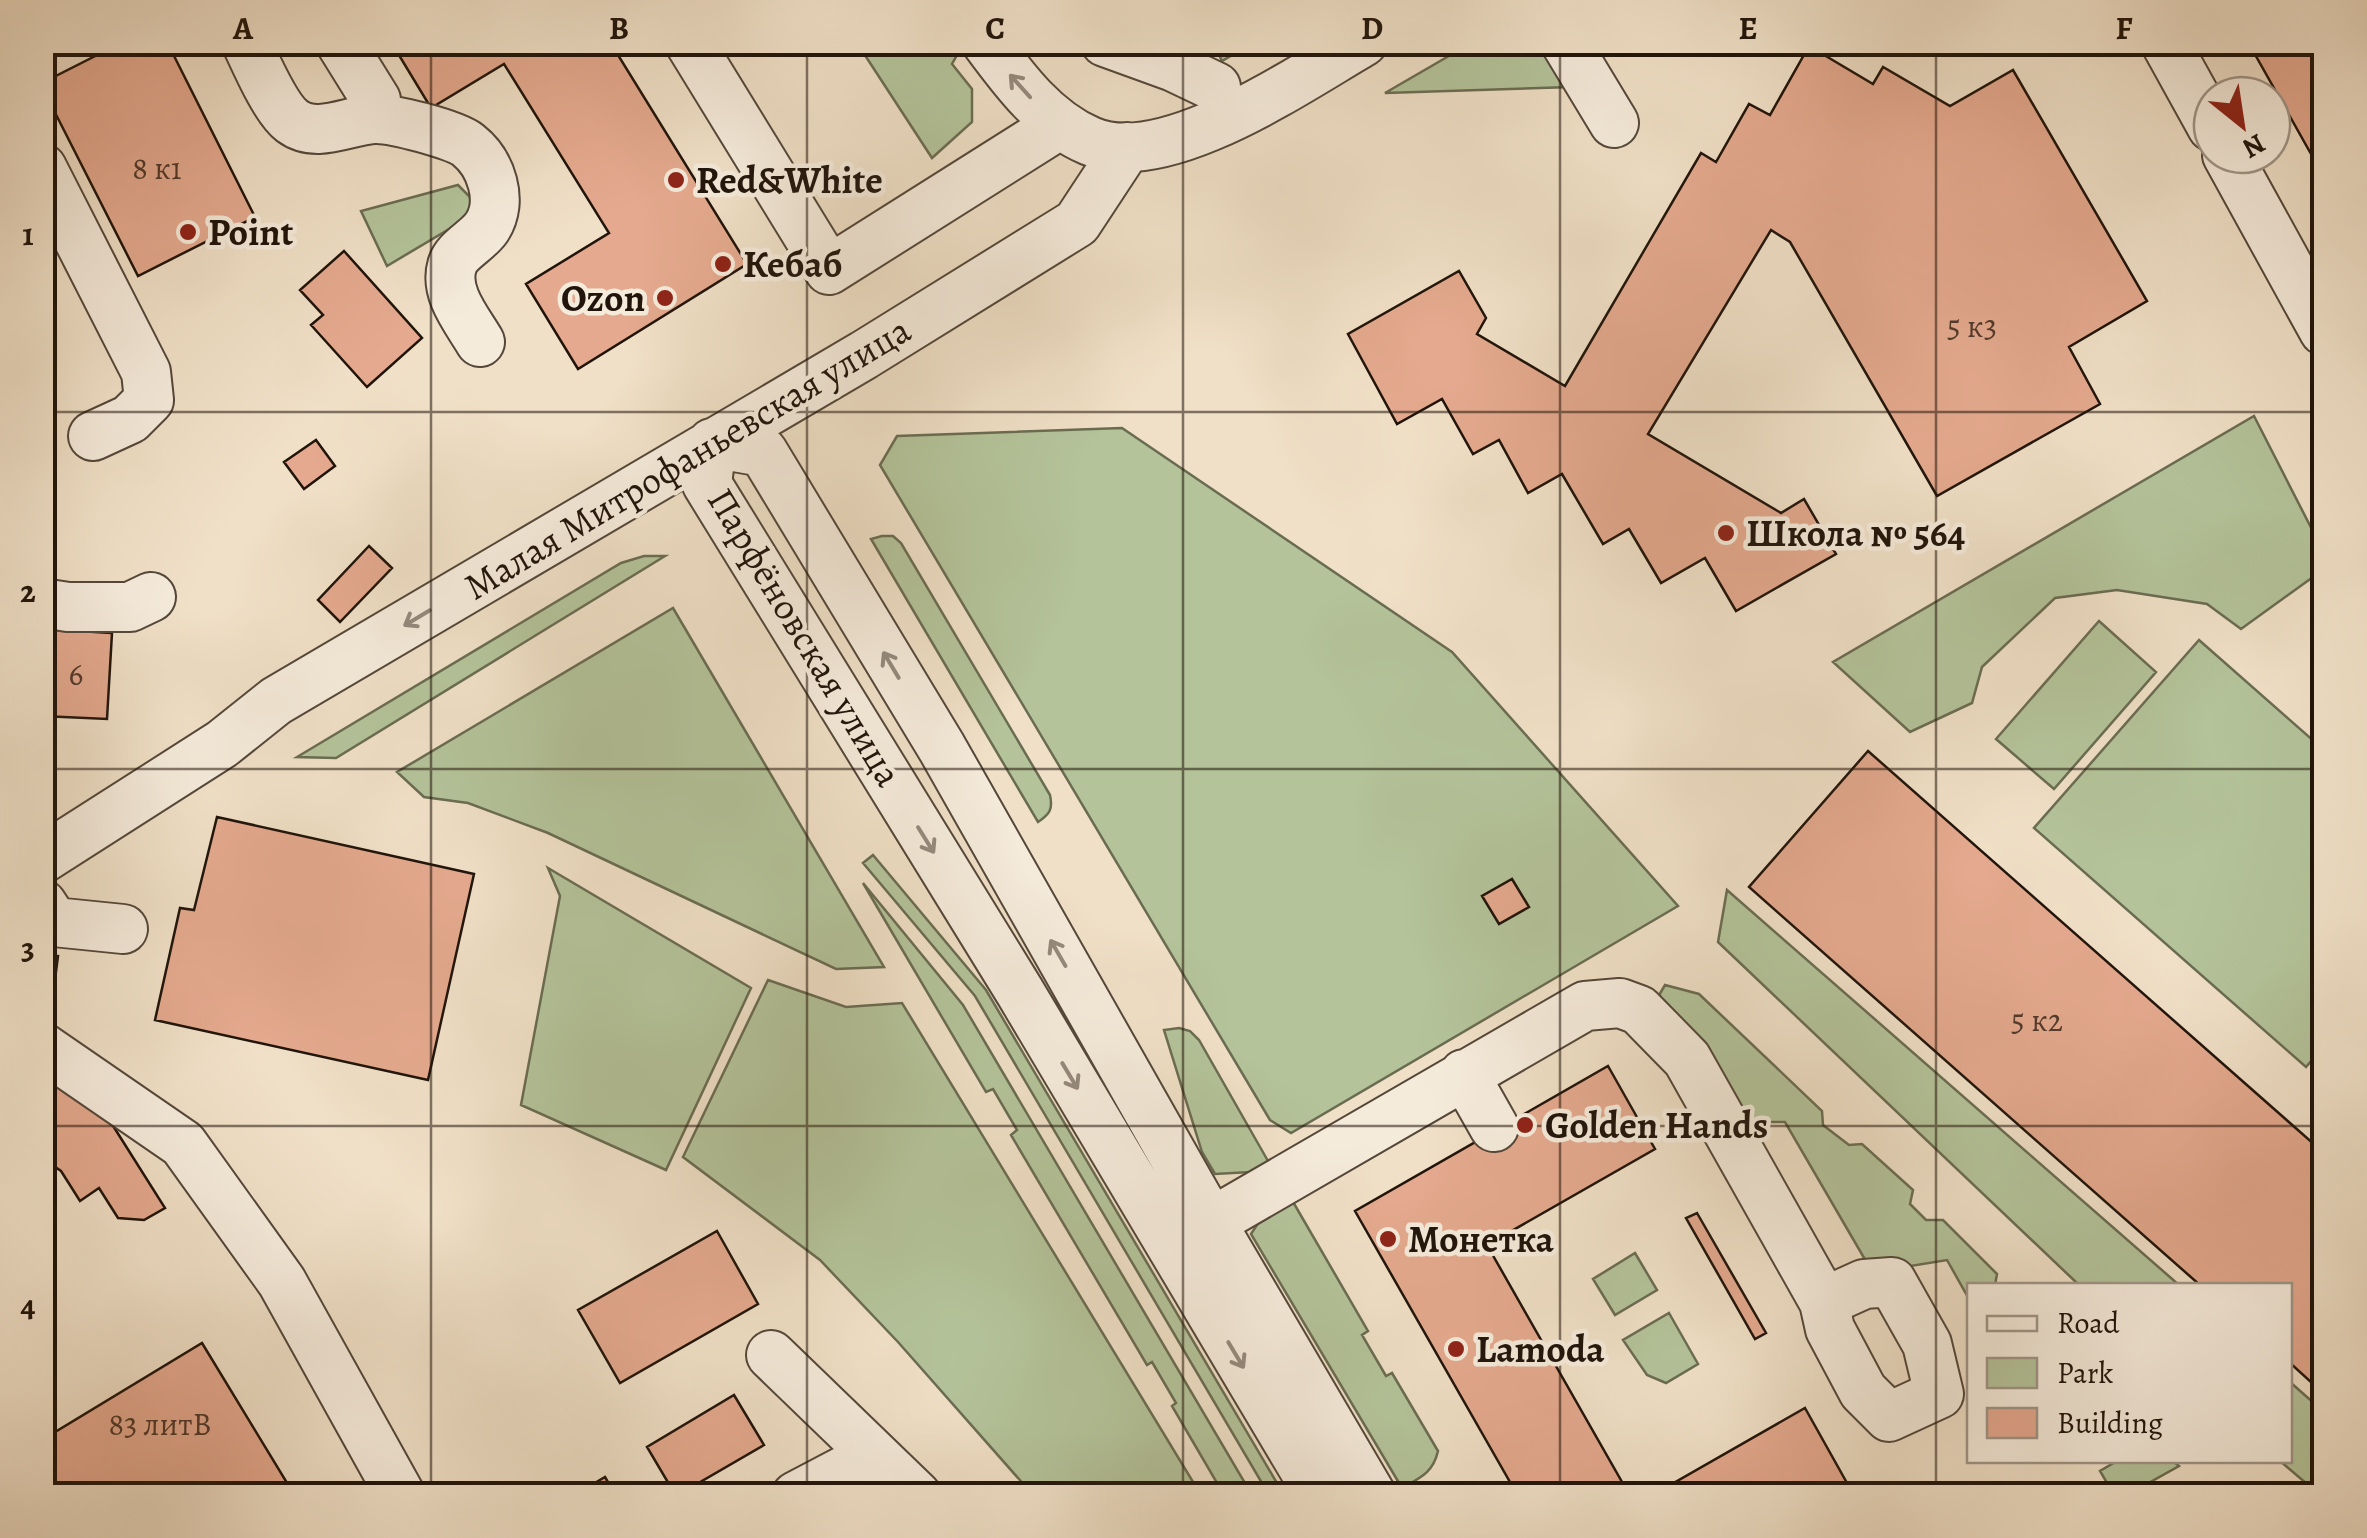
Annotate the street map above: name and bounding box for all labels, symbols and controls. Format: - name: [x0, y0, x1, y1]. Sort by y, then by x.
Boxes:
- text: A: [232, 6, 254, 50]
- text: B: [609, 6, 629, 50]
- text: C: [985, 6, 1005, 50]
- text: D: [1361, 6, 1383, 50]
- text: E: [1738, 6, 1758, 50]
- text: F: [2116, 6, 2133, 50]
- one-way arrow: [1009, 74, 1032, 99]
- north arrow: [2192, 75, 2292, 175]
- text: N: [2236, 124, 2272, 167]
- house number: 8 к1: [132, 146, 182, 190]
- place label: Red&White: [696, 154, 883, 206]
- marker: Red&White: [665, 169, 687, 191]
- place label: Point: [208, 206, 294, 258]
- text: 1: [22, 212, 34, 256]
- marker: Point: [177, 221, 199, 243]
- place label: Кебаб: [743, 238, 842, 290]
- marker: Кебаб: [712, 253, 734, 275]
- place label: Ozon: [561, 272, 645, 324]
- marker: Ozon: [654, 287, 676, 309]
- street label: Малая Митрофаньевская улица: [454, 304, 920, 612]
- house number: 5 к3: [1947, 304, 1997, 348]
- street label: Парфёновская улица: [695, 478, 915, 796]
- place label: Школа № 564: [1746, 507, 1966, 559]
- marker: Школа № 564: [1715, 522, 1737, 544]
- text: 2: [20, 569, 36, 613]
- one-way arrow: [403, 608, 432, 628]
- one-way arrow: [881, 651, 901, 680]
- house number: 6: [69, 652, 83, 696]
- one-way arrow: [916, 825, 936, 853]
- text: 3: [21, 926, 35, 970]
- one-way arrow: [1047, 938, 1067, 968]
- house number: 5 к2: [2011, 998, 2063, 1042]
- one-way arrow: [1060, 1061, 1080, 1090]
- place label: Golden Hands: [1545, 1099, 1768, 1151]
- marker: Golden Hands: [1514, 1114, 1536, 1136]
- place label: Монетка: [1408, 1213, 1555, 1265]
- marker: Монетка: [1377, 1228, 1399, 1250]
- text: 4: [20, 1283, 36, 1327]
- legend: [1967, 1283, 2292, 1463]
- text: Road: [2057, 1303, 2120, 1343]
- place label: Lamoda: [1476, 1323, 1605, 1375]
- marker: Lamoda: [1445, 1338, 1467, 1360]
- one-way arrow: [1227, 1340, 1247, 1369]
- text: Park: [2057, 1353, 2113, 1393]
- house number: 83 литВ: [108, 1402, 212, 1446]
- text: Building: [2057, 1403, 2163, 1443]

